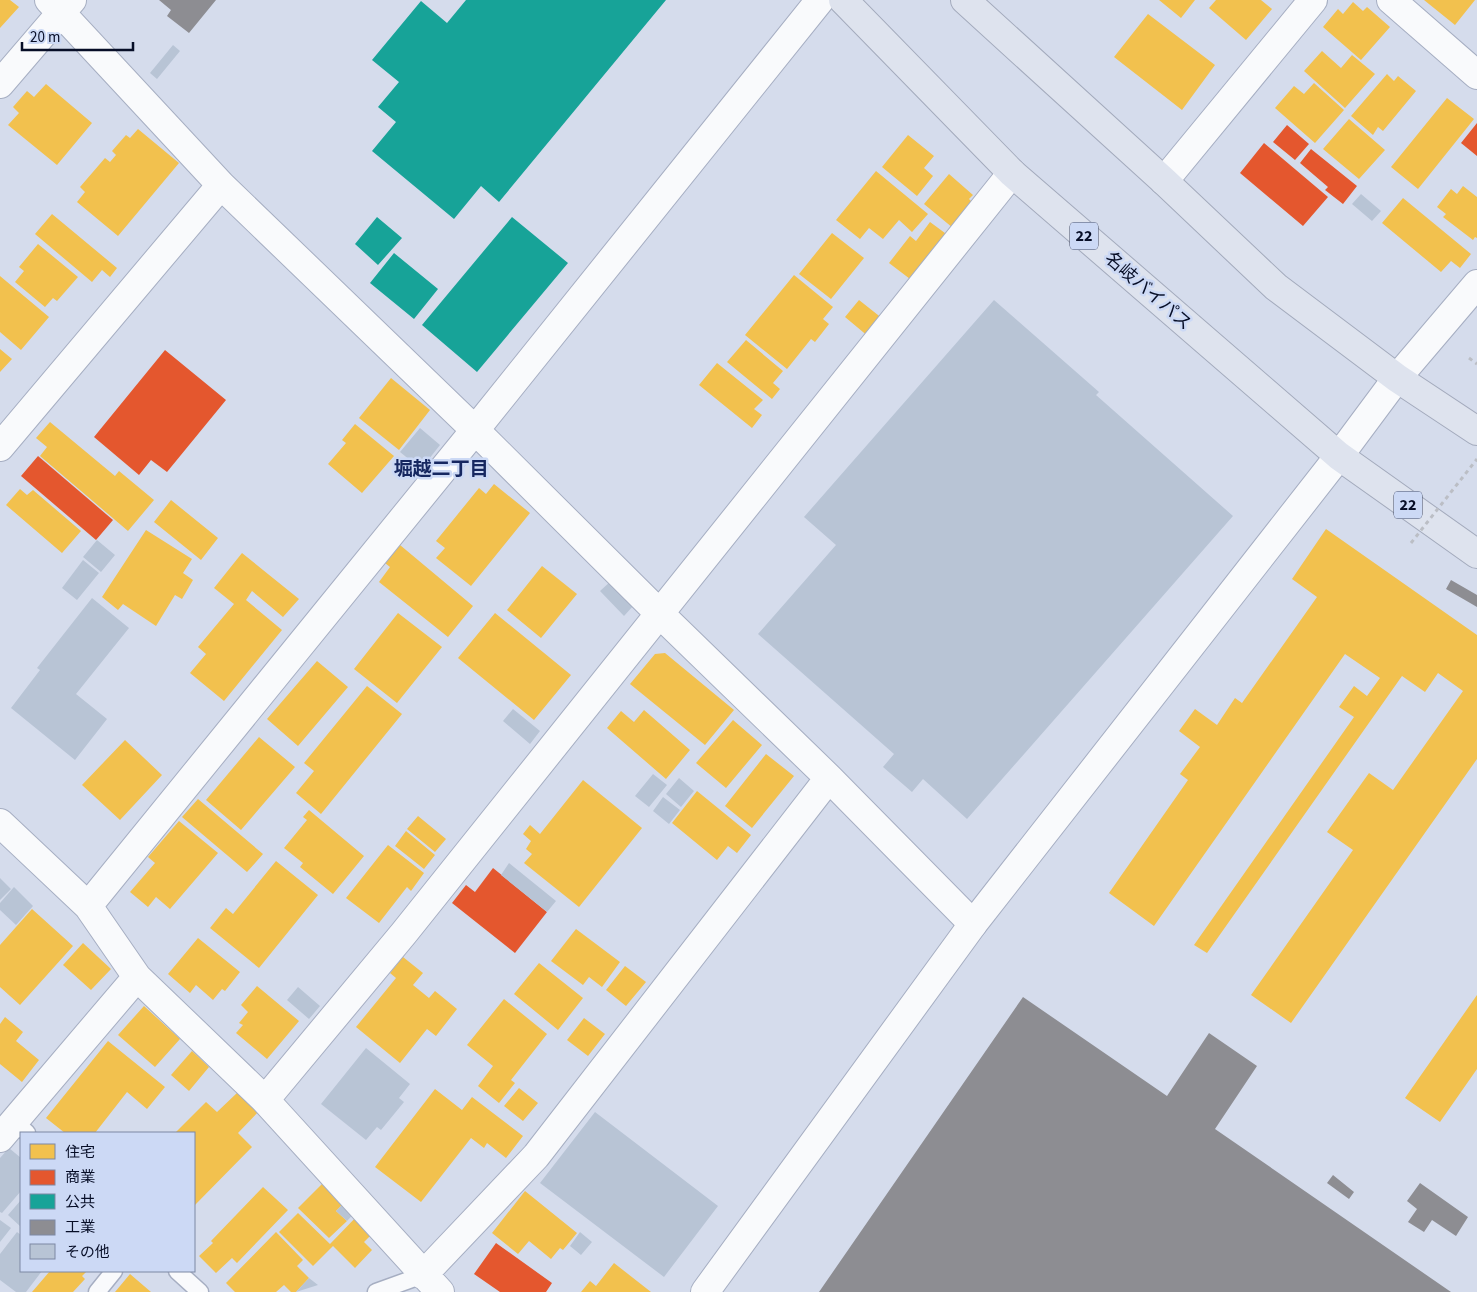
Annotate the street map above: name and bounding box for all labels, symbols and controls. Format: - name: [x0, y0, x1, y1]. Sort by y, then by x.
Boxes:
- scale bar: [22, 20, 134, 52]
- text: 20 m: [30, 27, 60, 48]
- road number: 22: [1070, 222, 1098, 250]
- street label: 名岐バイパス: [1099, 246, 1197, 336]
- district label: 堀越二丁目: [393, 456, 489, 483]
- road number: 22: [1394, 492, 1422, 518]
- legend: [20, 1132, 195, 1272]
- text: 住宅: [65, 1142, 95, 1163]
- text: 商業: [65, 1167, 95, 1188]
- text: 公共: [65, 1192, 95, 1213]
- text: 工業: [65, 1217, 95, 1238]
- text: その他: [65, 1242, 110, 1263]

